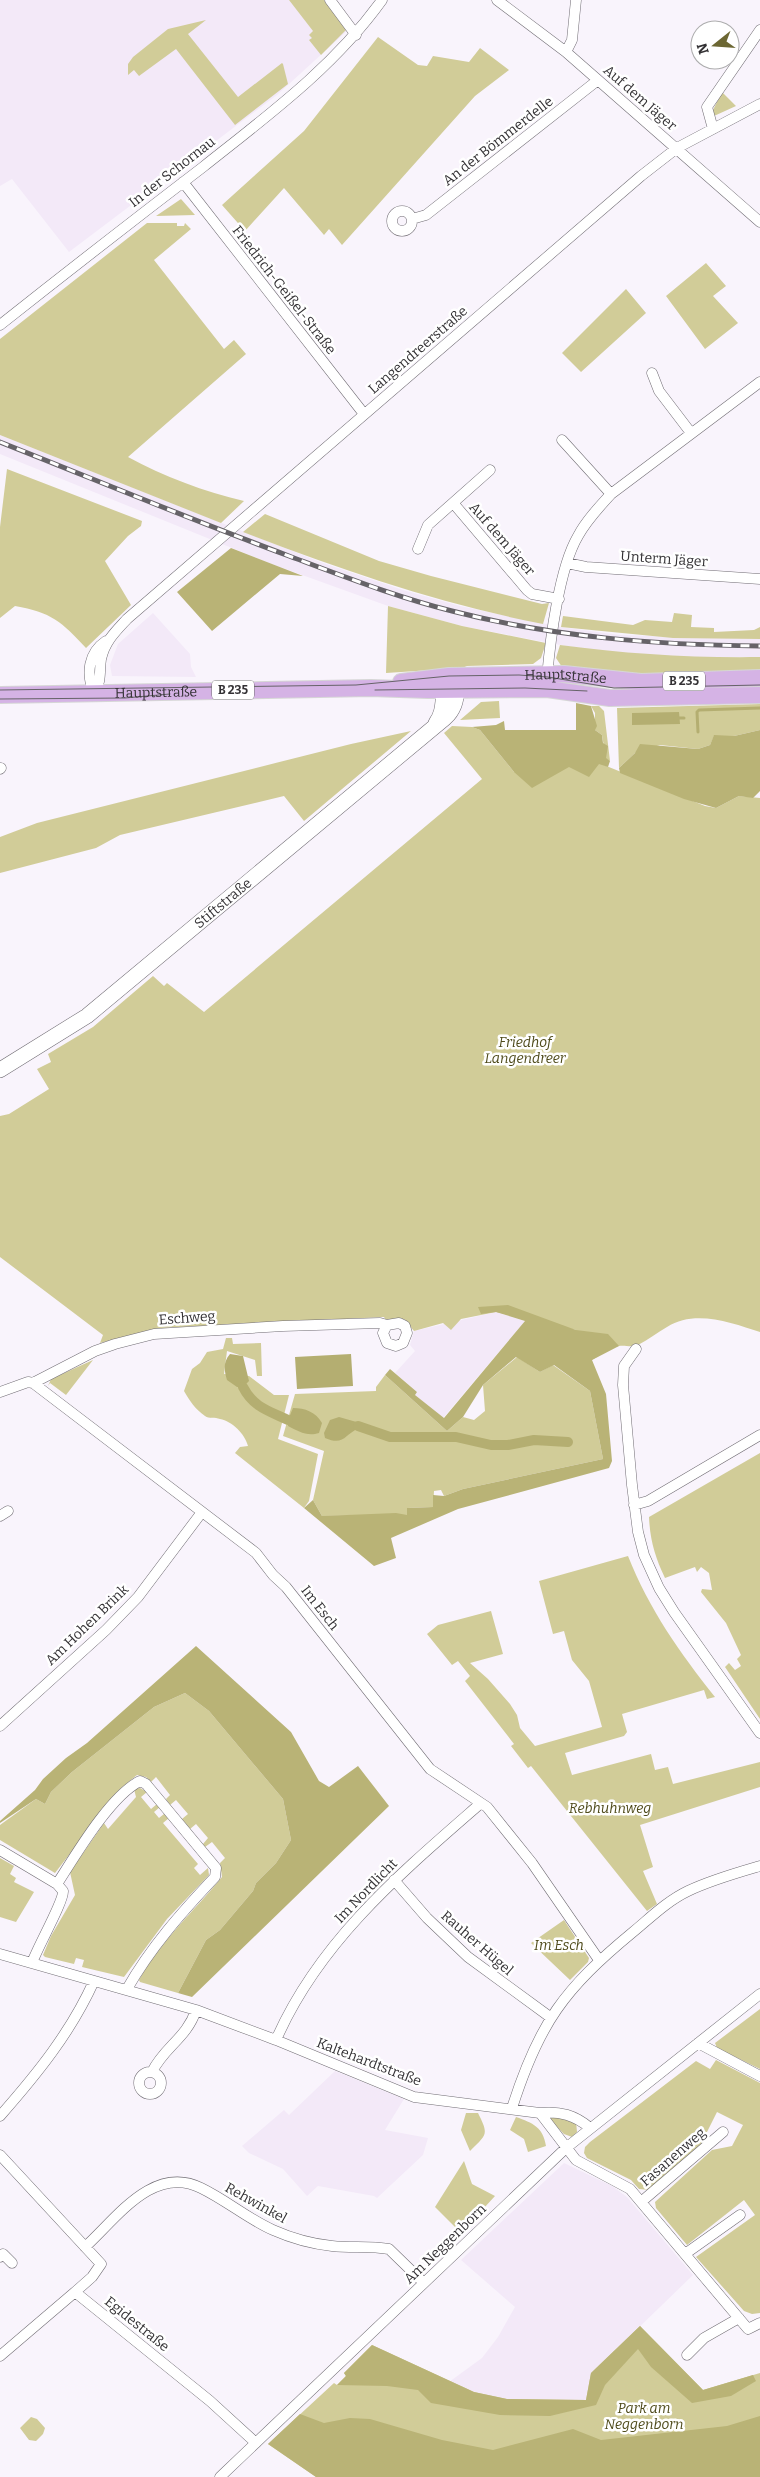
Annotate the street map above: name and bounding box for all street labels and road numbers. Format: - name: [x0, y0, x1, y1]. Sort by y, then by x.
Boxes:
- street label: Auf dem Jäger: [600, 62, 680, 134]
- street label: An der Bömmerdelle: [440, 93, 556, 189]
- street label: In der Schornau: [126, 133, 219, 211]
- street label: Friedrich-Geißel-Straße: [229, 222, 339, 358]
- street label: Langendreerstraße: [365, 302, 471, 398]
- street label: Auf dem Jäger: [466, 499, 538, 579]
- street label: Unterm Jäger: [620, 547, 708, 571]
- street label: Hauptstraße: [524, 665, 607, 687]
- road number: B 235: [663, 671, 705, 690]
- road number: B 235: [212, 680, 254, 700]
- street label: Hauptstraße: [115, 683, 197, 701]
- street label: Stiftstraße: [191, 874, 255, 932]
- street label: Eschweg: [158, 1308, 216, 1328]
- street label: Am Hohen Brink: [42, 1581, 132, 1669]
- street label: Im Esch: [297, 1582, 343, 1634]
- street label: Im Nordlicht: [331, 1855, 401, 1927]
- street label: Rauher Hügel: [438, 1907, 516, 1979]
- street label: Kaltehardtstraße: [314, 2034, 424, 2090]
- street label: Fasanenweg: [637, 2124, 709, 2190]
- street label: Rehwinkel: [222, 2179, 290, 2227]
- street label: Am Neggenborn: [400, 2200, 490, 2287]
- street label: Egidestraße: [101, 2293, 173, 2355]

